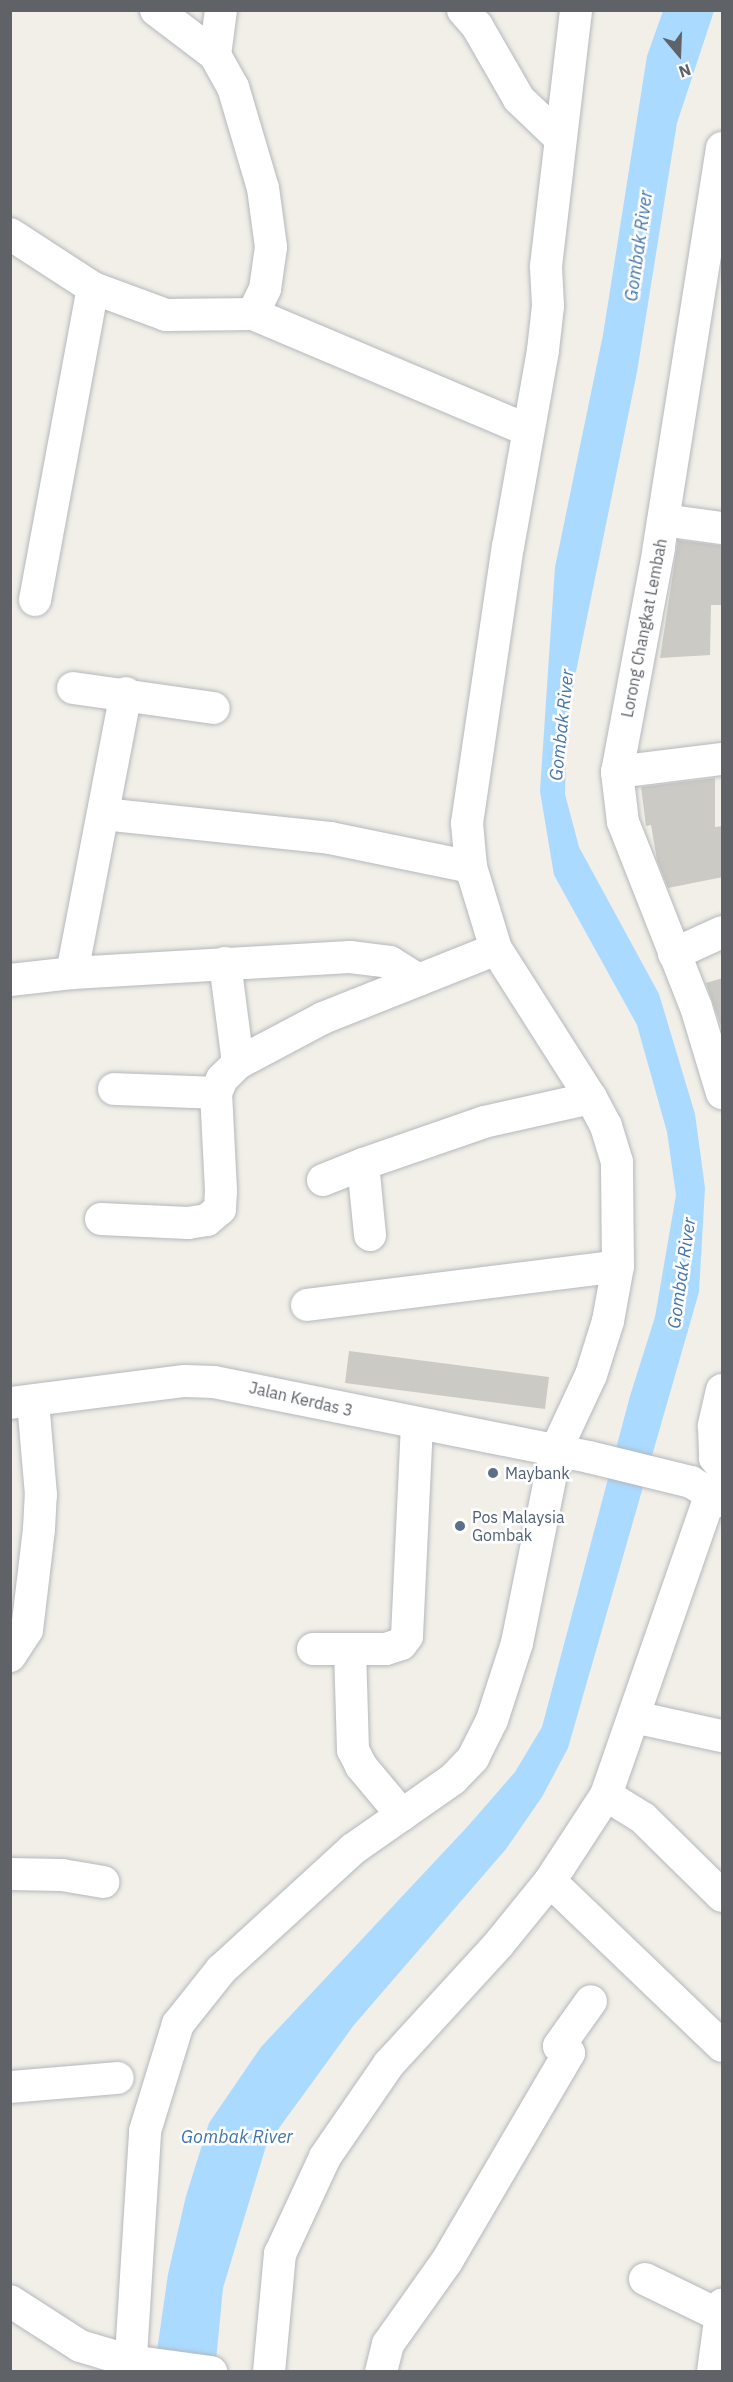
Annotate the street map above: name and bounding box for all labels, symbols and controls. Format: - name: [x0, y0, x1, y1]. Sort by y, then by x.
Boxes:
- north arrow: [649, 24, 709, 84]
- text: N: [676, 60, 694, 82]
- water label: Gombak River: [621, 189, 657, 303]
- street label: Lorong Changkat Lembah: [617, 537, 671, 719]
- water label: Gombak River: [545, 668, 579, 782]
- water label: Gombak River: [664, 1216, 700, 1330]
- street label: Jalan Kerdas 3: [247, 1378, 355, 1420]
- place label: Maybank: [505, 1463, 570, 1483]
- marker: Maybank: [486, 1466, 500, 1480]
- place label: Pos Malaysia Gombak: [472, 1507, 565, 1545]
- marker: Pos Malaysia Gombak: [453, 1519, 467, 1533]
- water label: Gombak River: [181, 2126, 293, 2148]

